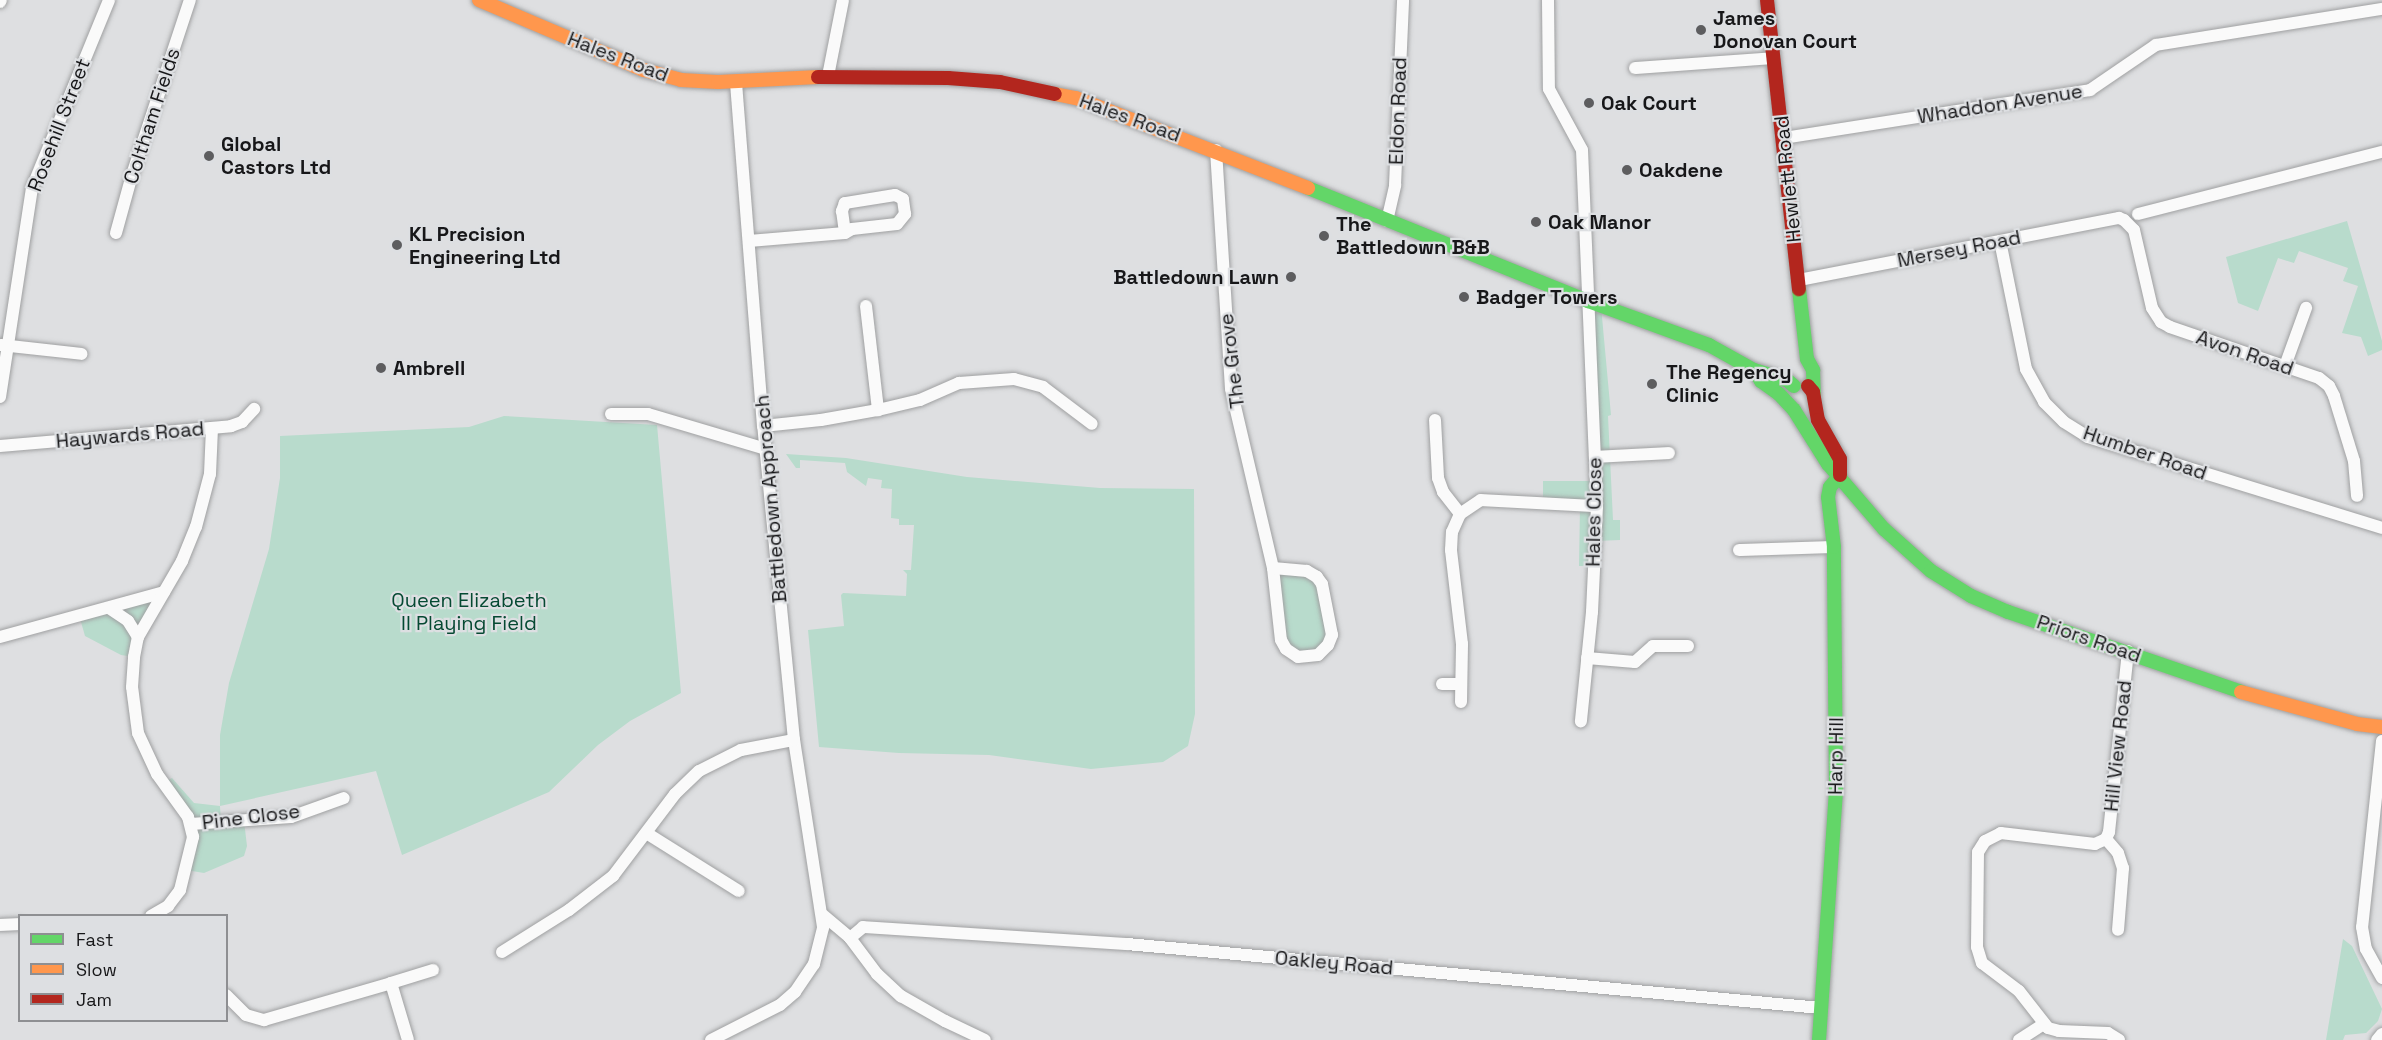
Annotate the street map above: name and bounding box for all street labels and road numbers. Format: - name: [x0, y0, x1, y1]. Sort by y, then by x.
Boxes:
- street label: Hales Road: [564, 27, 672, 87]
- street label: Coltham Fields: [119, 45, 185, 187]
- street label: Rosehill Street: [23, 55, 95, 195]
- street label: Eldon Road: [1384, 57, 1412, 165]
- street label: Whaddon Avenue: [1916, 79, 2084, 129]
- street label: Hales Road: [1076, 89, 1184, 147]
- street label: Hewlett Road: [1769, 114, 1807, 244]
- street label: Mersey Road: [1895, 225, 2023, 273]
- street label: The Grove: [1214, 312, 1250, 410]
- street label: Avon Road: [2193, 325, 2297, 381]
- street label: Battledown Approach: [750, 394, 792, 604]
- street label: Haywards Road: [55, 417, 205, 453]
- street label: Humber Road: [2080, 421, 2210, 485]
- street label: Hales Close: [1581, 457, 1607, 567]
- street label: Priors Road: [2034, 610, 2144, 668]
- street label: Hill View Road: [2099, 679, 2137, 813]
- street label: Harp Hill: [1823, 717, 1849, 795]
- street label: Pine Close: [201, 799, 301, 835]
- street label: Oakley Road: [1274, 946, 1394, 980]

